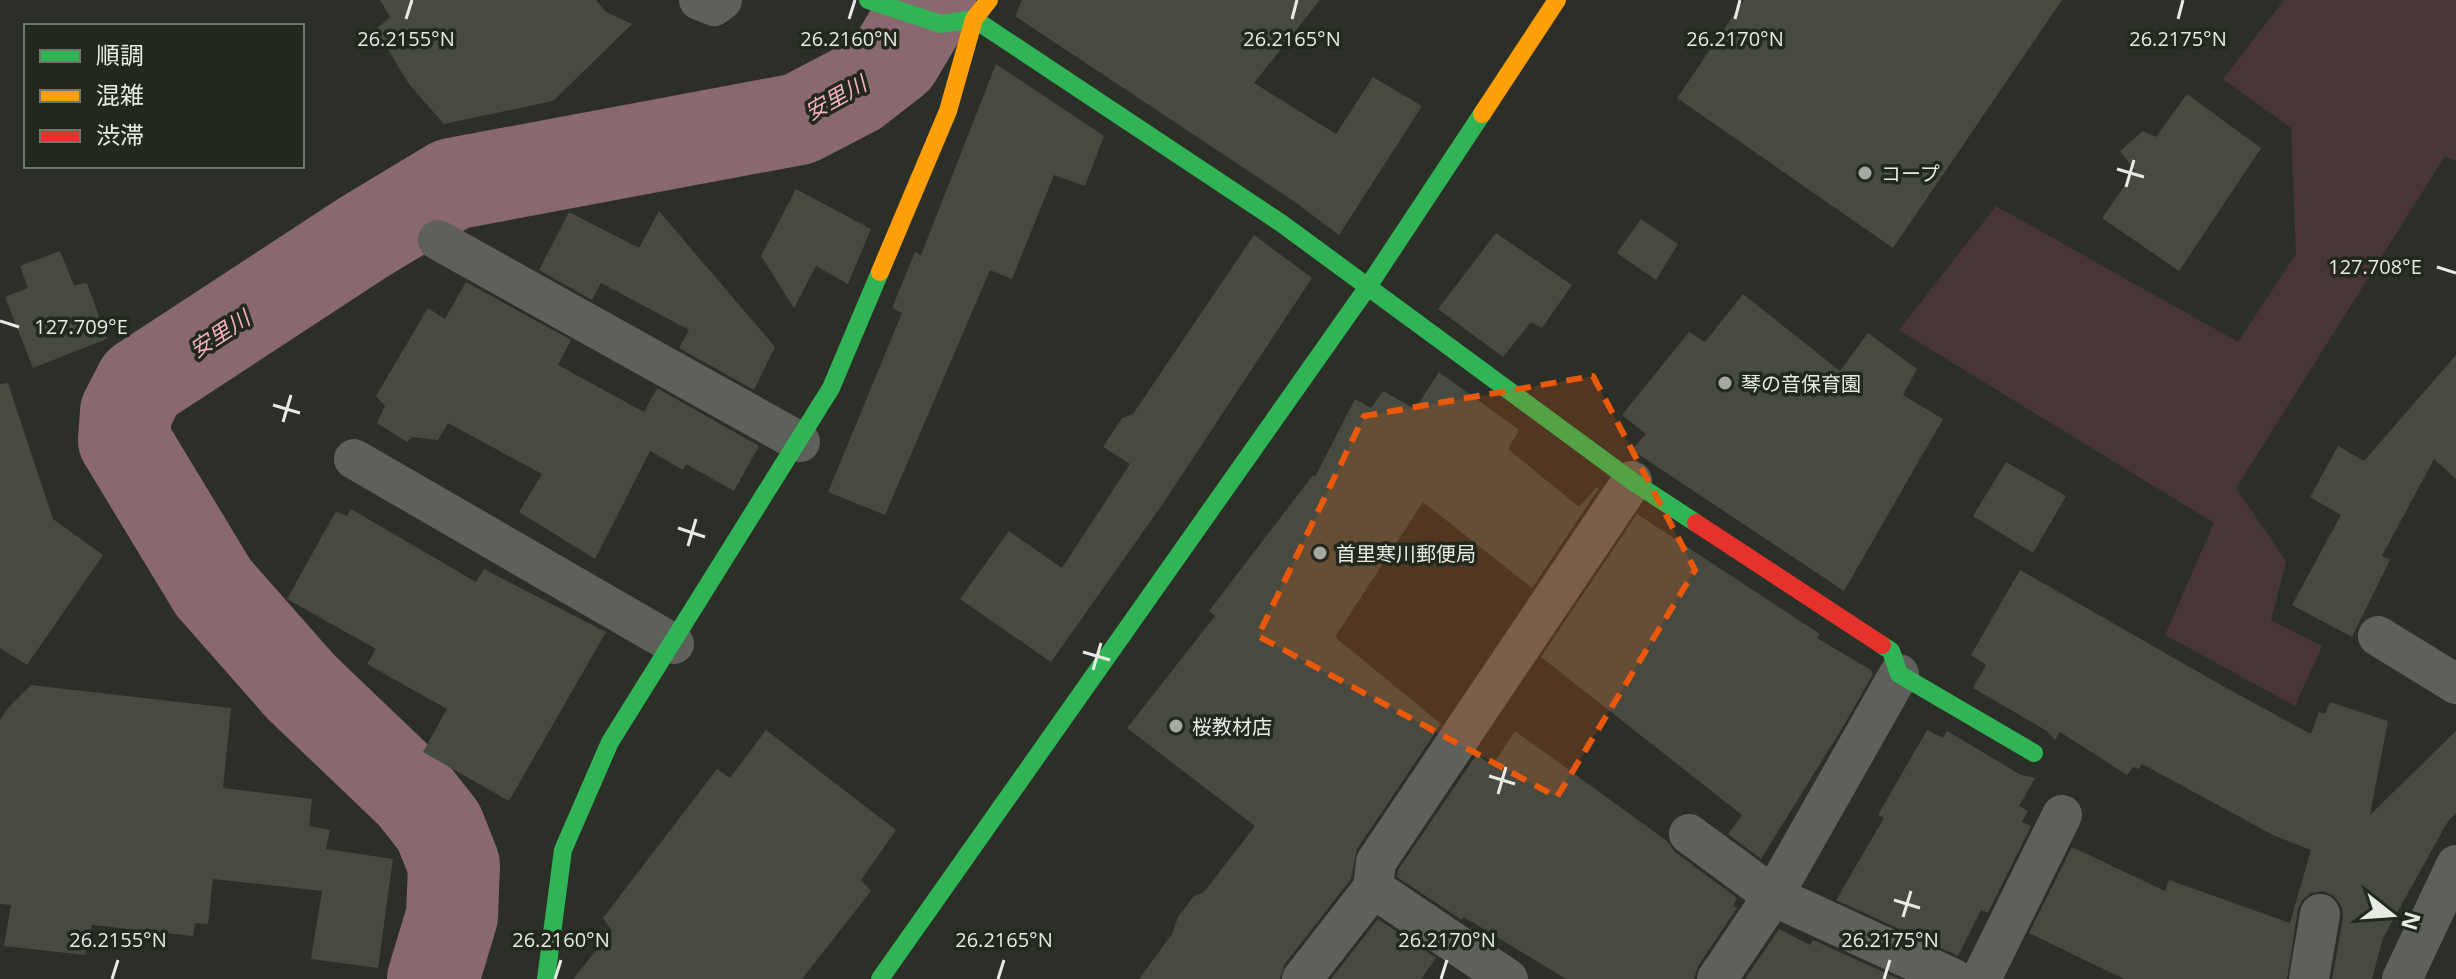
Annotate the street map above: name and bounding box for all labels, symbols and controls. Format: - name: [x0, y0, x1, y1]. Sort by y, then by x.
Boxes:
- legend: [24, 24, 304, 168]
- text: 26.2155°N: [357, 25, 455, 52]
- text: 26.2160°N: [800, 25, 898, 52]
- text: 26.2165°N: [1243, 25, 1341, 52]
- text: 26.2170°N: [1686, 25, 1784, 52]
- text: 26.2175°N: [2129, 25, 2227, 52]
- text: 順調: [96, 38, 144, 71]
- water label: 安里川: [799, 67, 873, 126]
- text: 混雑: [96, 78, 144, 111]
- text: 渋滞: [96, 118, 144, 151]
- place label: コープ: [1881, 160, 1940, 187]
- marker: コープ: [1856, 164, 1874, 182]
- text: 127.708°E: [2328, 253, 2422, 280]
- water label: 安里川: [183, 301, 257, 364]
- text: 127.709°E: [34, 313, 128, 340]
- place label: 琴の音保育園: [1741, 370, 1861, 397]
- marker: 琴の音保育園: [1716, 374, 1734, 392]
- place label: 首里寒川郵便局: [1336, 540, 1476, 567]
- marker: 首里寒川郵便局: [1311, 544, 1329, 562]
- place label: 桜教材店: [1192, 713, 1272, 740]
- marker: 桜教材店: [1167, 717, 1185, 735]
- north arrow: [2352, 875, 2432, 955]
- text: N: [2395, 908, 2429, 934]
- text: 26.2155°N: [69, 926, 167, 953]
- text: 26.2160°N: [512, 926, 610, 953]
- text: 26.2165°N: [955, 926, 1053, 953]
- text: 26.2170°N: [1398, 926, 1496, 953]
- text: 26.2175°N: [1841, 926, 1939, 953]

